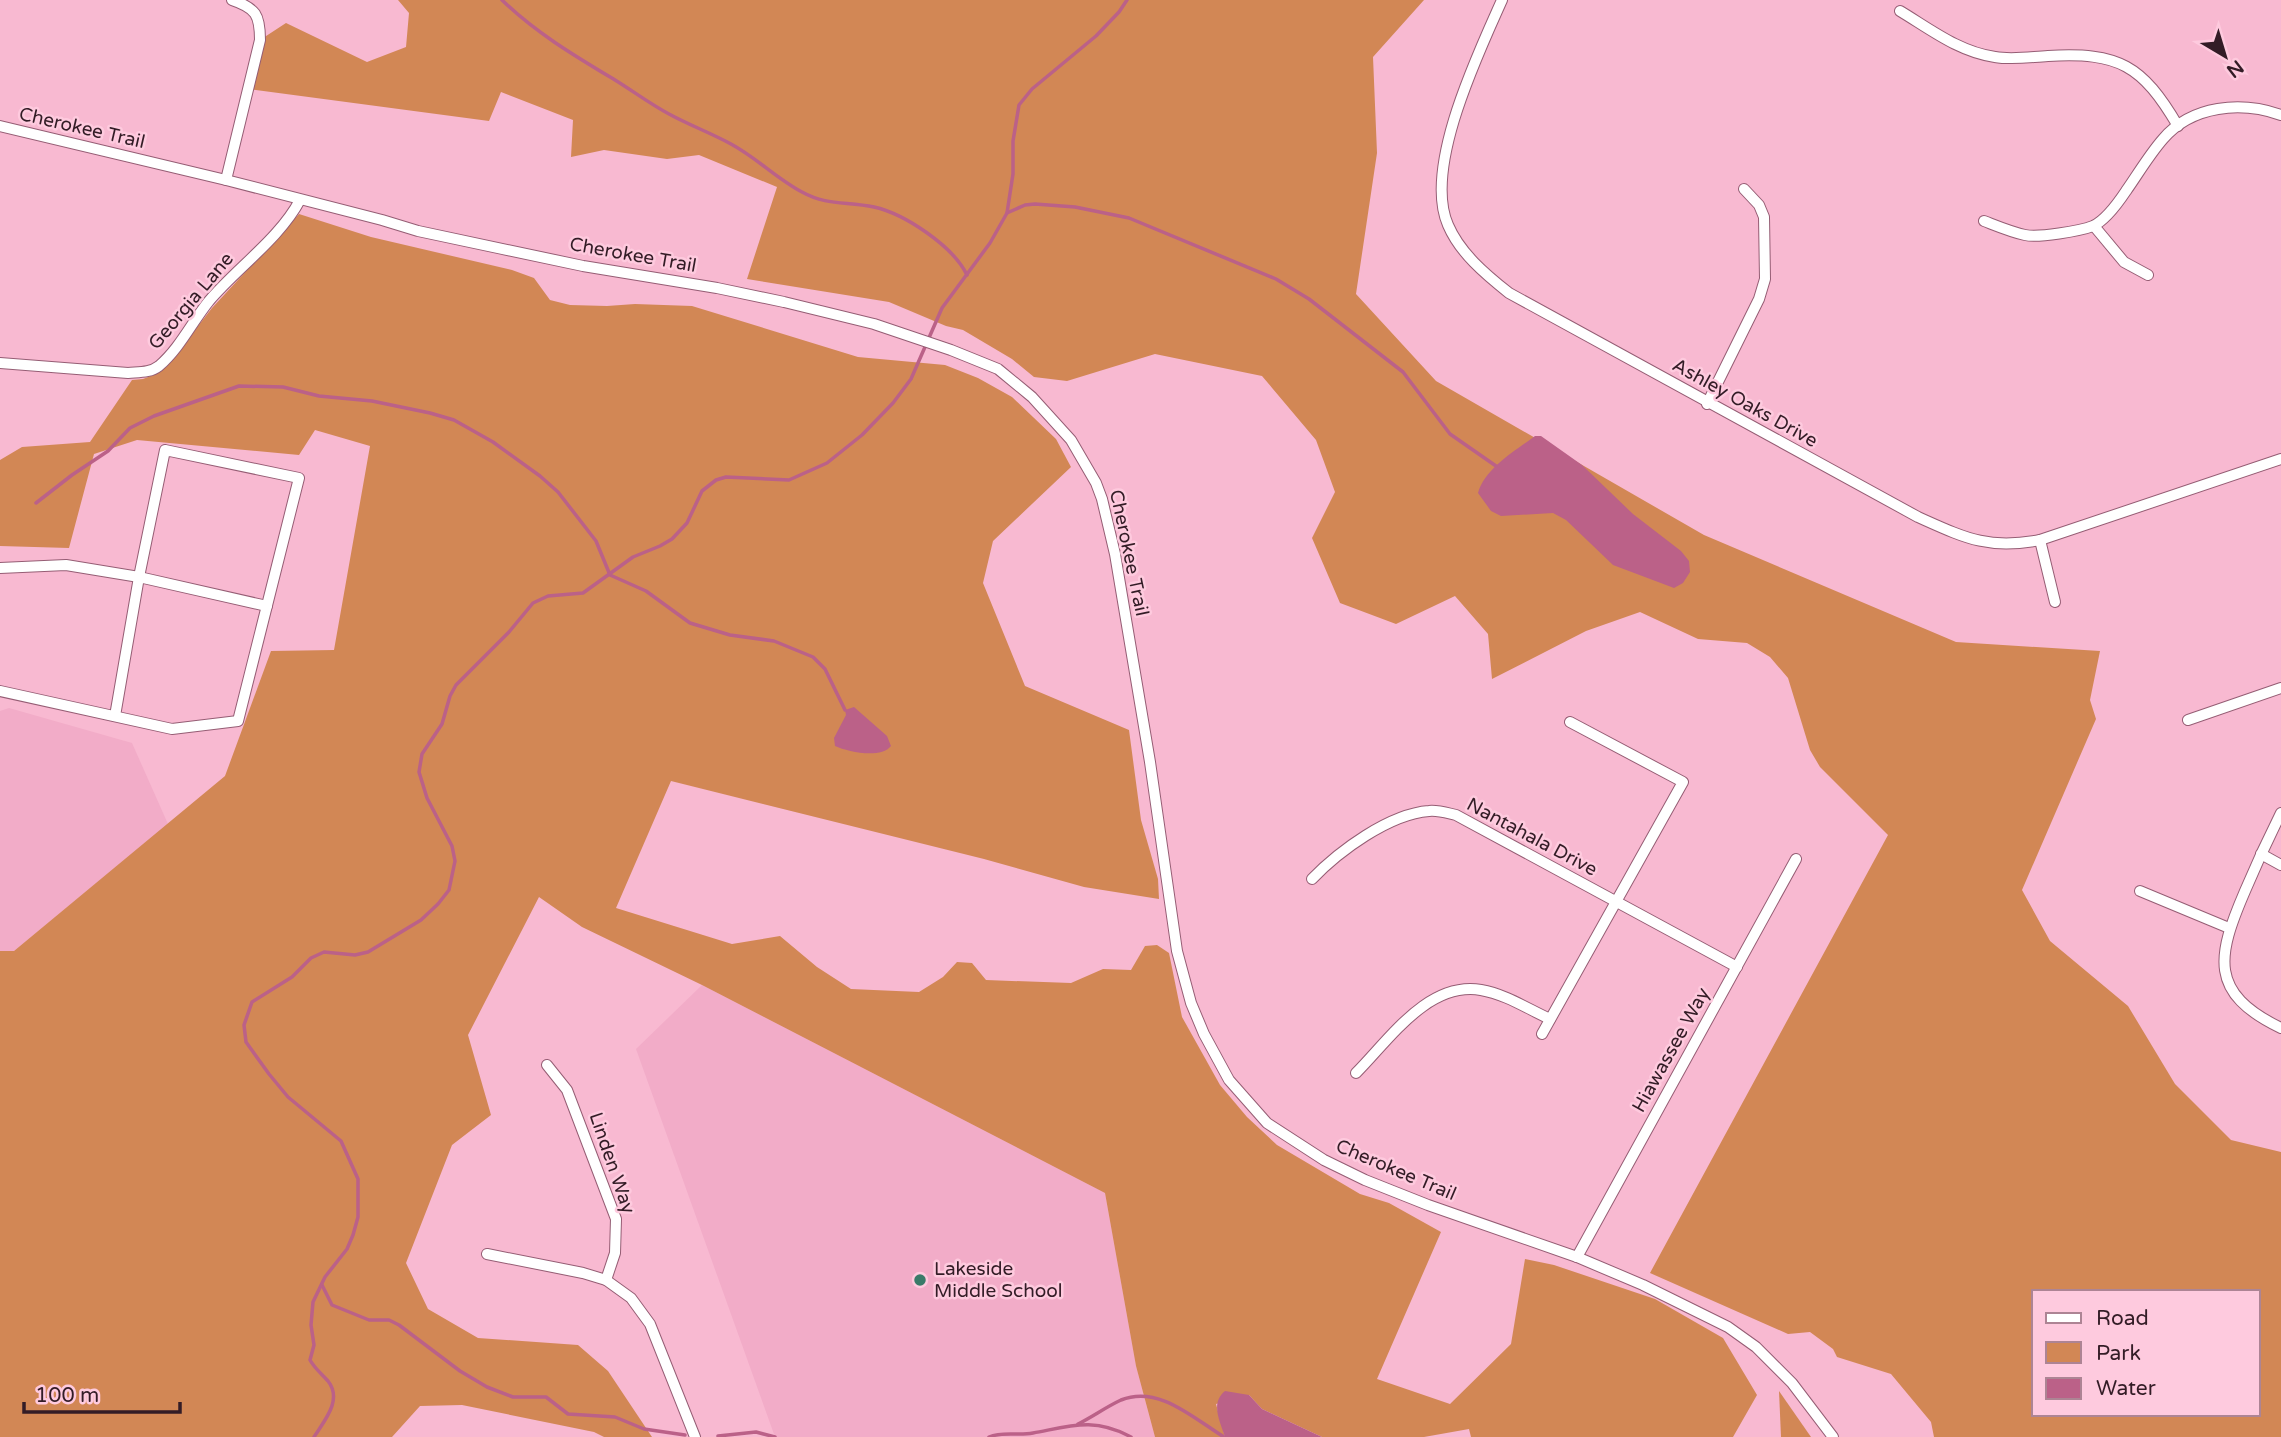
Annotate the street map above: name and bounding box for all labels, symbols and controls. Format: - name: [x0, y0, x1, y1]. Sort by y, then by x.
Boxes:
- north arrow: [2190, 21, 2260, 91]
- text: N: [2222, 55, 2248, 82]
- street label: Cherokee Trail: [17, 103, 147, 153]
- street label: Cherokee Trail: [568, 233, 698, 277]
- street label: Georgia Lane: [144, 248, 238, 354]
- street label: Ashley Oaks Drive: [1669, 354, 1821, 452]
- street label: Cherokee Trail: [1105, 488, 1153, 618]
- street label: Nantahala Drive: [1463, 793, 1601, 881]
- street label: Hiawassee Way: [1628, 984, 1714, 1116]
- street label: Linden Way: [584, 1109, 640, 1217]
- street label: Cherokee Trail: [1333, 1135, 1459, 1205]
- place label: Lakeside Middle School: [934, 1258, 1063, 1302]
- marker: Lakeside Middle School: [912, 1272, 928, 1288]
- legend: [2032, 1290, 2260, 1416]
- text: Road: [2096, 1306, 2149, 1331]
- text: Park: [2096, 1341, 2141, 1366]
- scale bar: [24, 1370, 180, 1414]
- text: Water: [2096, 1376, 2156, 1401]
- text: 100 m: [35, 1383, 99, 1408]

